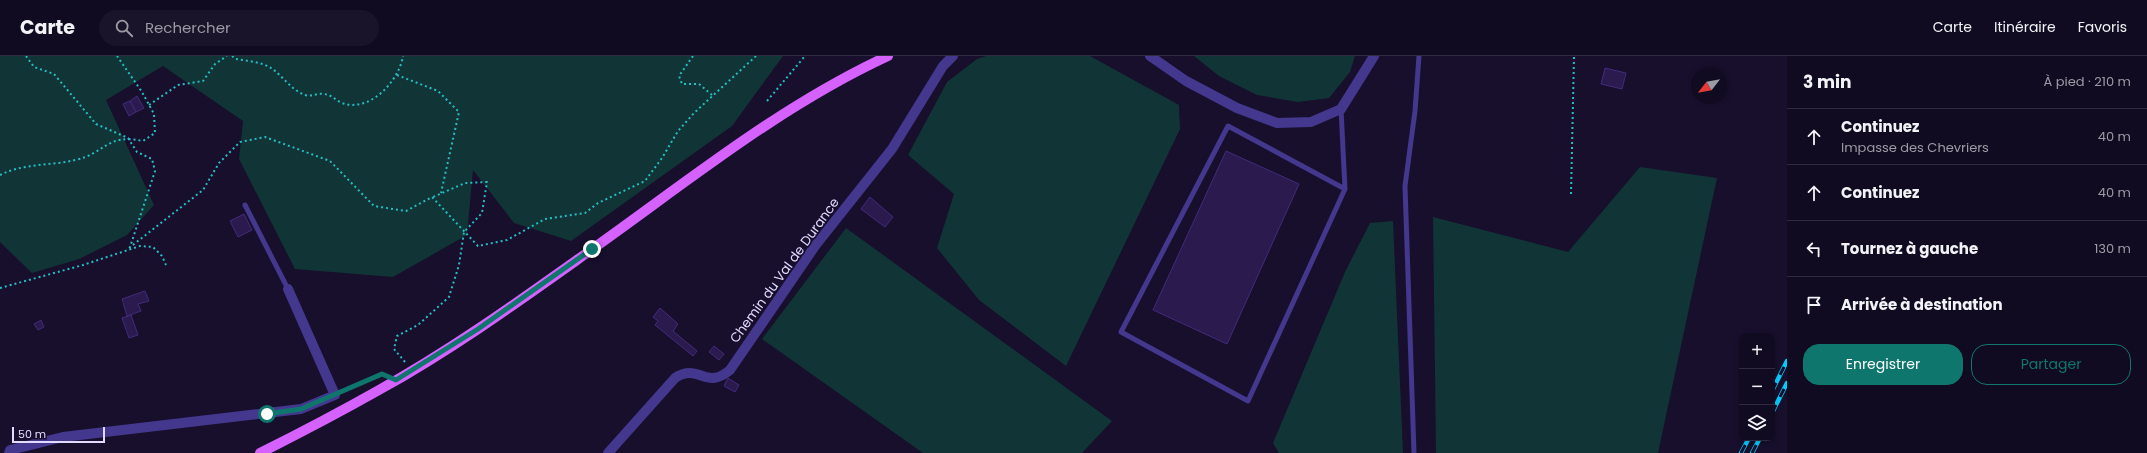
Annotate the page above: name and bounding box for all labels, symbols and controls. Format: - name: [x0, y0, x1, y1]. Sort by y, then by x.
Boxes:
- search box: [99, 10, 379, 46]
- text: Carte: [20, 14, 75, 41]
- icon: search: [113, 17, 135, 39]
- text: Rechercher: [145, 17, 231, 38]
- text: Carte: [1933, 17, 1972, 37]
- text: Itinéraire: [1994, 17, 2056, 37]
- text: Favoris: [2078, 17, 2127, 37]
- north arrow: [1691, 68, 1727, 104]
- text: 3 min: [1803, 70, 1851, 94]
- text: À pied · 210 m: [2044, 72, 2131, 91]
- text: Continuez: [1841, 116, 1920, 137]
- icon: ahead: [1803, 126, 1825, 148]
- text: 40 m: [2098, 127, 2131, 146]
- text: Impasse des Chevriers: [1841, 138, 1989, 157]
- icon: ahead: [1803, 182, 1825, 204]
- text: Continuez: [1841, 182, 1920, 203]
- text: 40 m: [2098, 183, 2131, 202]
- street label: Chemin du Val de Durance: [725, 194, 844, 347]
- icon: left: [1803, 238, 1825, 260]
- text: Tournez à gauche: [1841, 238, 1978, 259]
- text: 130 m: [2094, 239, 2131, 258]
- route end: [583, 240, 601, 258]
- icon: arrive: [1803, 294, 1825, 316]
- text: Arrivée à destination: [1841, 294, 2003, 315]
- map controls: [1739, 333, 1775, 441]
- button: +: [1739, 333, 1775, 369]
- button: Enregistrer: [1803, 344, 1963, 385]
- button: Partager: [1971, 344, 2131, 385]
- button: −: [1739, 369, 1775, 405]
- route start: [258, 405, 276, 423]
- button: layers: [1739, 405, 1775, 441]
- scale bar: [12, 425, 105, 444]
- text: 50 m: [18, 426, 46, 442]

